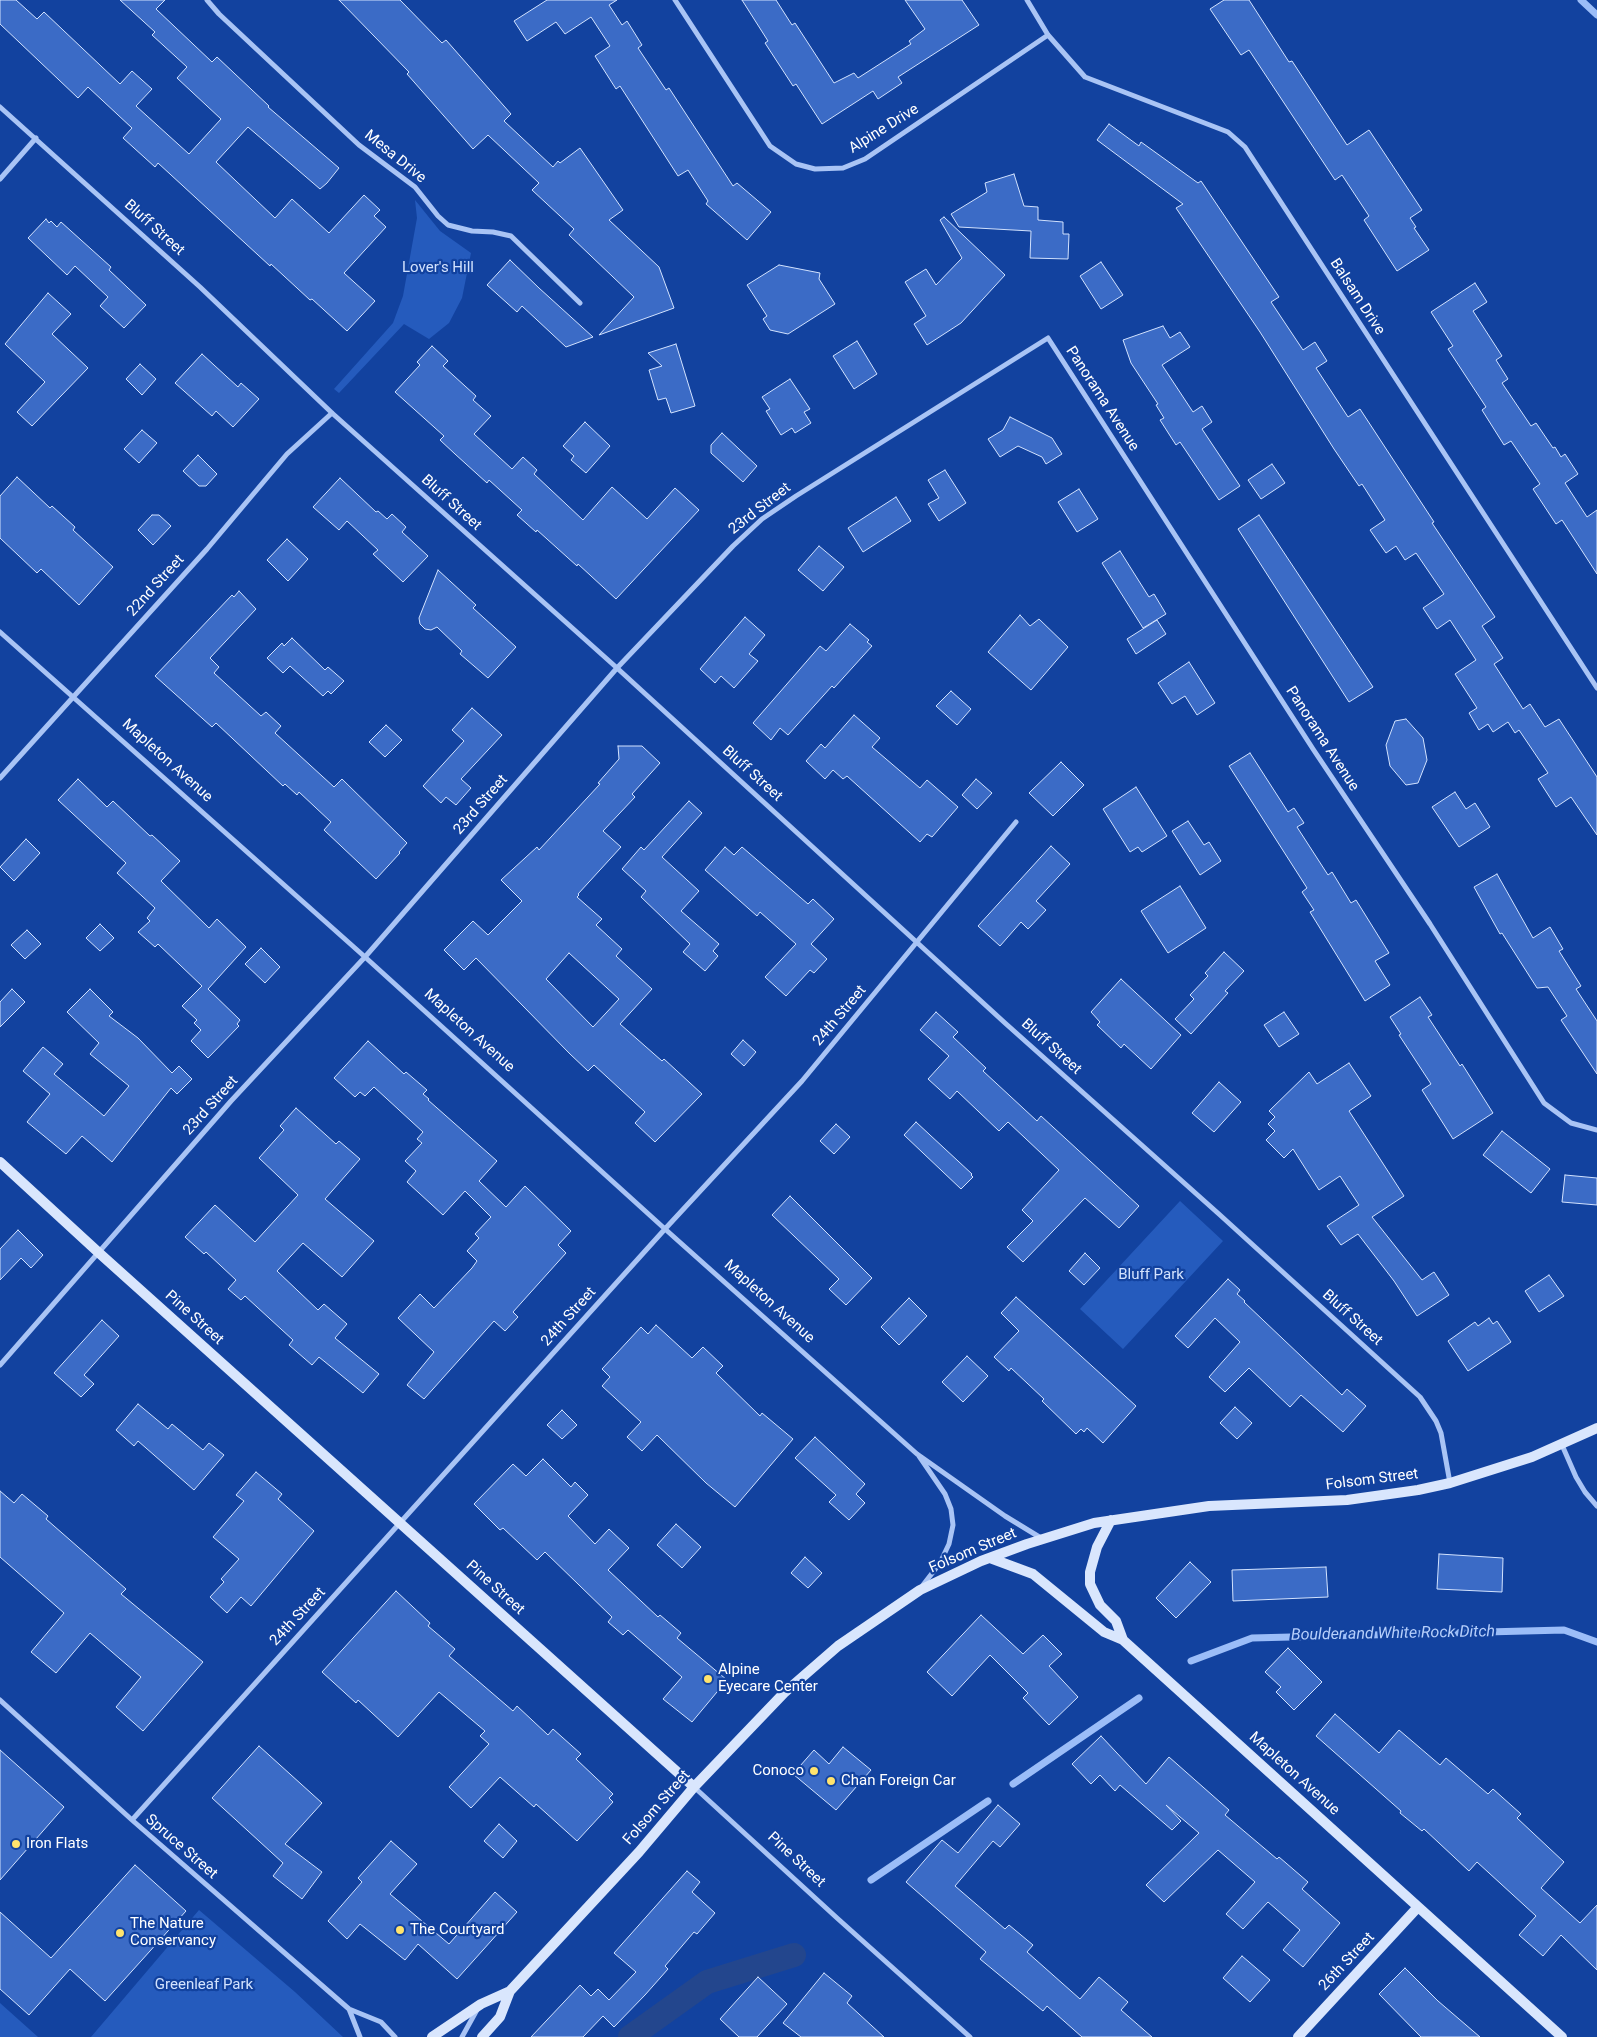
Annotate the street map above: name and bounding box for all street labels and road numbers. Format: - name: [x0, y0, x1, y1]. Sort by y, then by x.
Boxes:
- street label: Alpine Drive: [846, 100, 922, 158]
- street label: Mesa Drive: [360, 127, 430, 187]
- street label: Bluff Street: [120, 196, 188, 260]
- street label: Balsam Drive: [1326, 255, 1388, 339]
- street label: Panorama Avenue: [1061, 343, 1143, 455]
- street label: Bluff Street: [417, 471, 485, 535]
- street label: 23rd Street: [725, 479, 795, 539]
- street label: 22nd Street: [124, 551, 188, 621]
- street label: Panorama Avenue: [1281, 683, 1363, 795]
- street label: Mapleton Avenue: [118, 716, 216, 806]
- street label: Bluff Street: [718, 742, 786, 806]
- street label: 23rd Street: [450, 771, 512, 839]
- street label: 24th Street: [810, 982, 870, 1050]
- street label: Mapleton Avenue: [420, 986, 518, 1076]
- street label: Bluff Street: [1017, 1015, 1085, 1079]
- street label: 23rd Street: [180, 1073, 242, 1139]
- street label: Mapleton Avenue: [720, 1257, 818, 1347]
- street label: 24th Street: [538, 1284, 600, 1350]
- street label: Bluff Street: [1318, 1286, 1386, 1350]
- street label: Pine Street: [161, 1287, 227, 1349]
- street label: Folsom Street: [1325, 1465, 1419, 1495]
- street label: Folsom Street: [927, 1525, 1019, 1577]
- street label: Pine Street: [462, 1557, 528, 1619]
- street label: 24th Street: [266, 1584, 330, 1650]
- street label: Mapleton Avenue: [1245, 1729, 1343, 1819]
- street label: Folsom Street: [620, 1767, 694, 1849]
- street label: Spruce Street: [141, 1811, 221, 1883]
- street label: Pine Street: [763, 1829, 829, 1891]
- street label: 26th Street: [1315, 1929, 1379, 1995]

